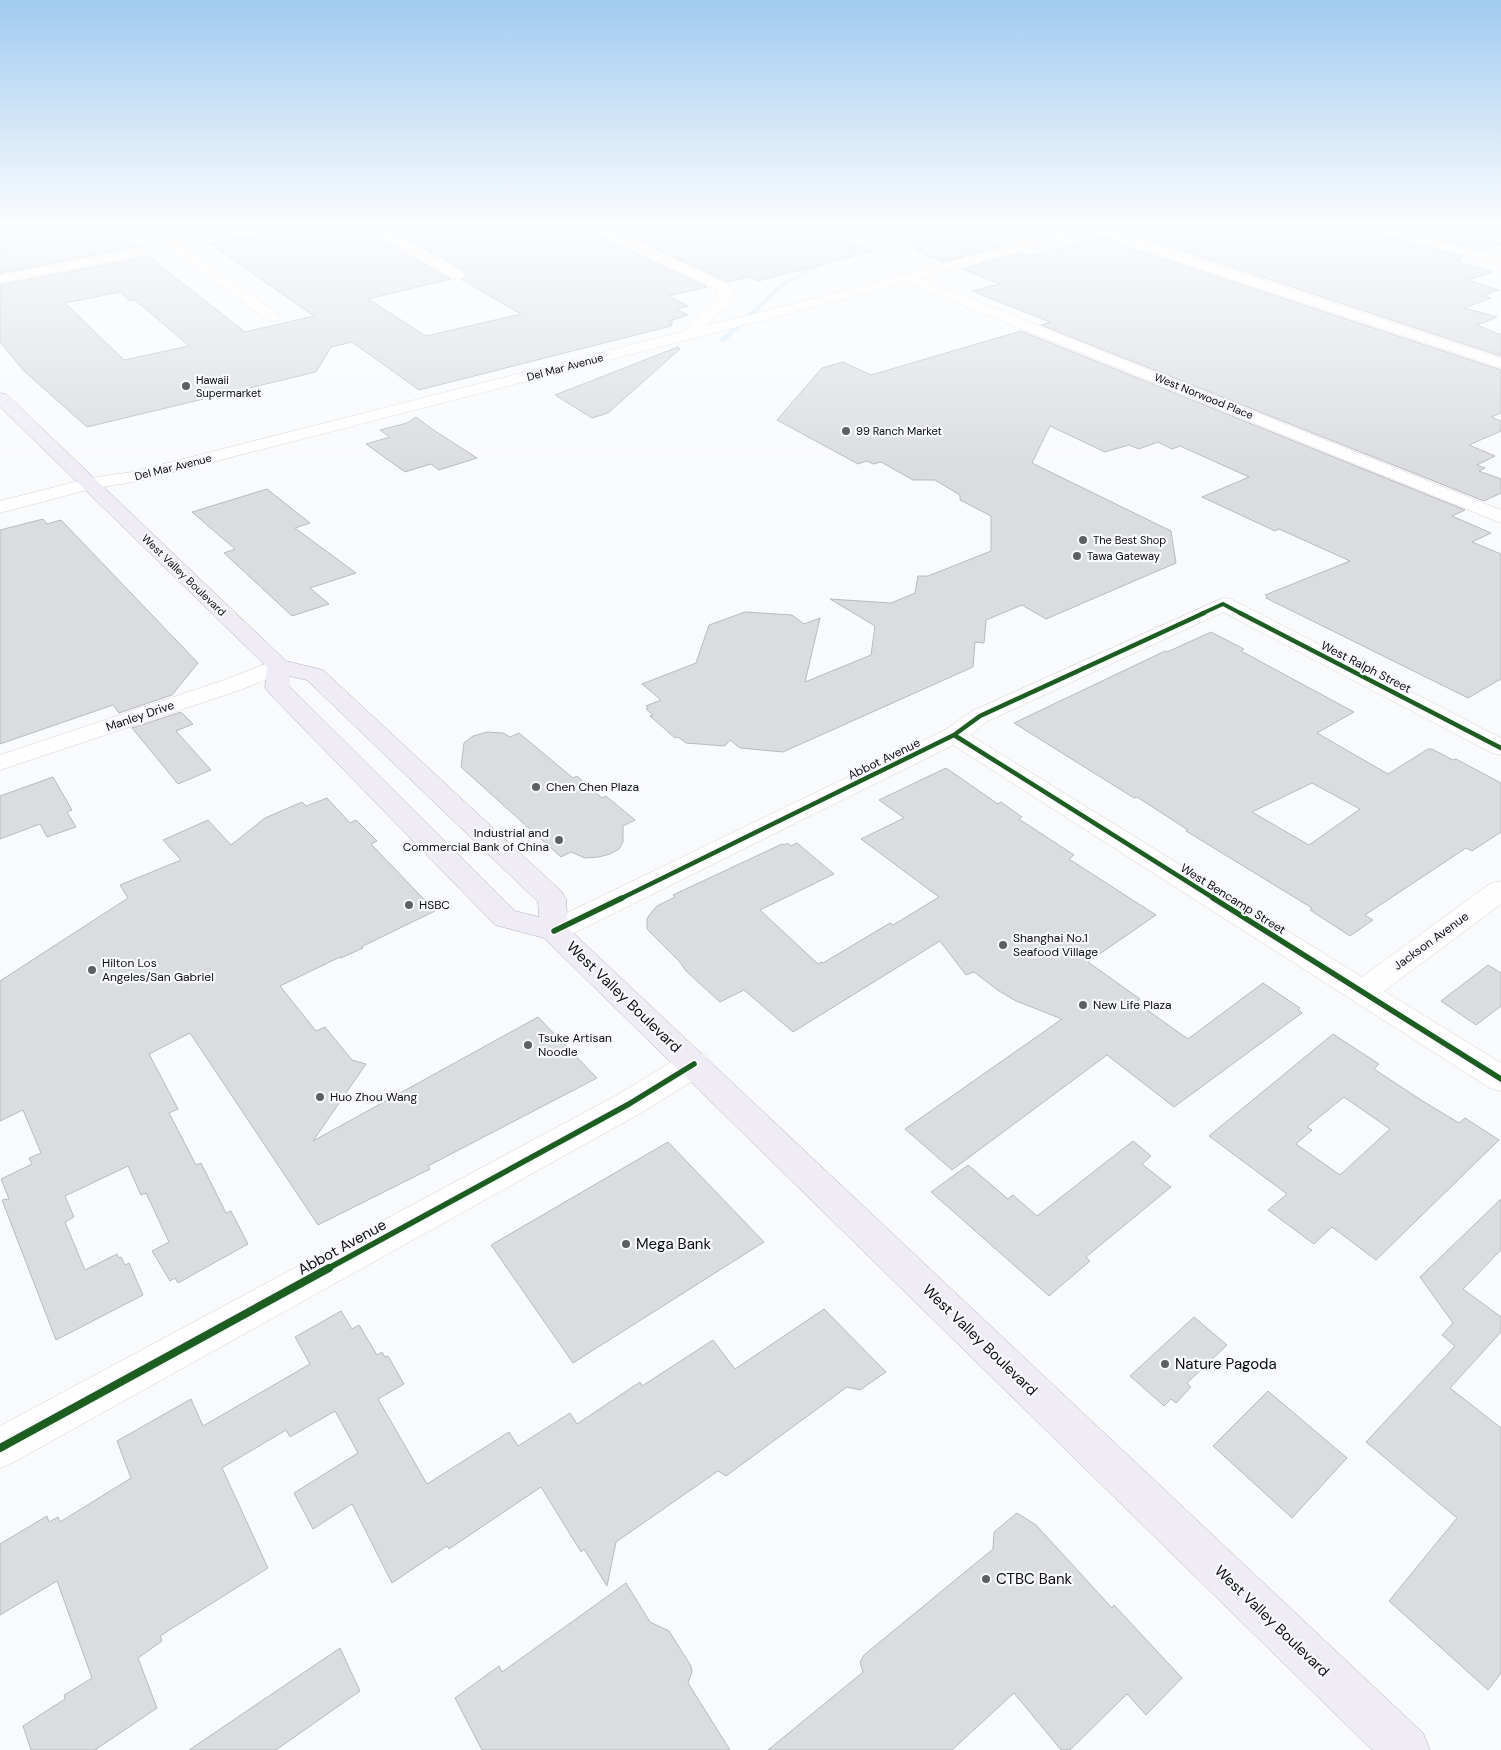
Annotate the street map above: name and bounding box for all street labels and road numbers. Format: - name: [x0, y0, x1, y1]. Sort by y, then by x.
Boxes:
- street label: Del Mar Avenue: [525, 350, 605, 384]
- street label: West Norwood Place: [1152, 370, 1256, 422]
- street label: Del Mar Avenue: [133, 451, 213, 483]
- street label: West Valley Boulevard: [139, 531, 229, 619]
- street label: West Ralph Street: [1318, 637, 1414, 697]
- street label: Manley Drive: [104, 697, 176, 735]
- street label: Abbot Avenue: [845, 735, 923, 783]
- street label: West Bencamp Street: [1177, 860, 1289, 938]
- street label: Jackson Avenue: [1390, 908, 1472, 974]
- street label: West Valley Boulevard: [562, 937, 686, 1057]
- street label: Abbot Avenue: [294, 1214, 390, 1280]
- street label: West Valley Boulevard: [918, 1280, 1042, 1400]
- street label: West Valley Boulevard: [1210, 1561, 1334, 1681]

